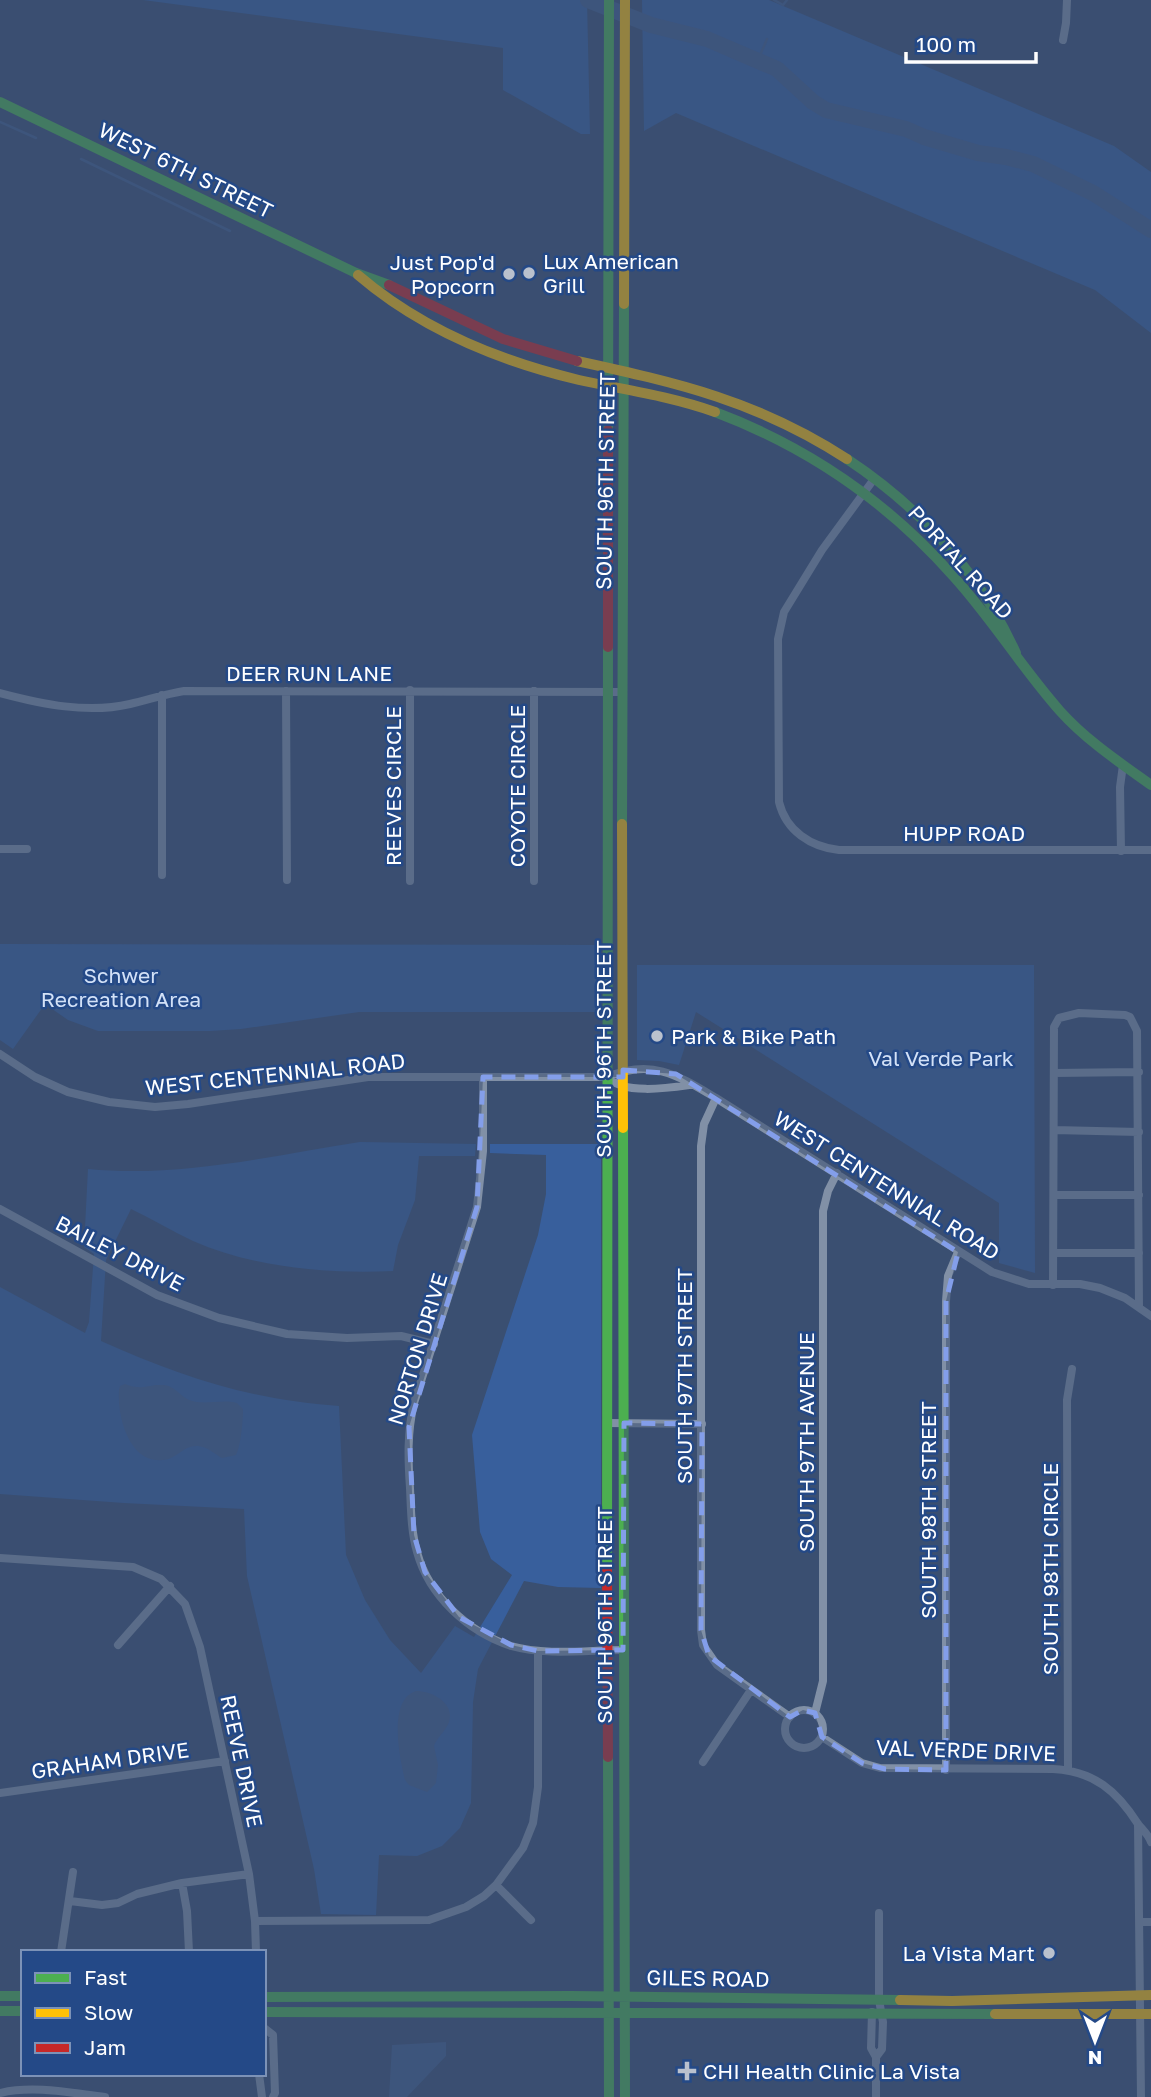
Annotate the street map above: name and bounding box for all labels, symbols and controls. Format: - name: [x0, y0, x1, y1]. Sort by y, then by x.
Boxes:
- scale bar: [906, 21, 1036, 65]
- text: 100 m: [916, 31, 976, 57]
- street label: WEST 6TH STREET: [95, 116, 277, 224]
- place label: Lux American Grill: [543, 248, 679, 298]
- place label: Just Pop'd Popcorn: [390, 249, 495, 299]
- marker: Lux American Grill: [521, 265, 537, 281]
- marker: Just Pop'd Popcorn: [501, 266, 517, 282]
- street label: SOUTH 96TH STREET: [590, 372, 620, 590]
- street label: PORTAL ROAD: [903, 500, 1019, 624]
- street label: DEER RUN LANE: [226, 660, 392, 686]
- street label: COYOTE CIRCLE: [504, 705, 530, 867]
- street label: REEVES CIRCLE: [380, 706, 406, 866]
- street label: HUPP ROAD: [903, 820, 1025, 846]
- street label: SOUTH 96TH STREET: [590, 940, 616, 1158]
- park label: Schwer Recreation Area: [41, 962, 201, 1012]
- place label: Park & Bike Path: [671, 1023, 836, 1049]
- marker: Park & Bike Path: [649, 1028, 665, 1044]
- park label: Val Verde Park: [868, 1045, 1014, 1071]
- street label: WEST CENTENNIAL ROAD: [144, 1047, 406, 1101]
- street label: WEST CENTENNIAL ROAD: [769, 1105, 1005, 1265]
- street label: BAILEY DRIVE: [52, 1210, 188, 1296]
- street label: SOUTH 97TH STREET: [671, 1268, 697, 1484]
- street label: NORTON DRIVE: [382, 1270, 452, 1428]
- street label: SOUTH 97TH AVENUE: [793, 1332, 819, 1552]
- street label: SOUTH 98TH STREET: [915, 1401, 941, 1619]
- street label: SOUTH 98TH CIRCLE: [1037, 1463, 1063, 1675]
- street label: SOUTH 96TH STREET: [591, 1506, 617, 1724]
- street label: REEVE DRIVE: [215, 1692, 269, 1830]
- street label: VAL VERDE DRIVE: [876, 1734, 1056, 1766]
- street label: GRAHAM DRIVE: [29, 1736, 191, 1784]
- place label: La Vista Mart: [902, 1940, 1035, 1966]
- marker: La Vista Mart: [1041, 1945, 1057, 1961]
- legend: [21, 1950, 266, 2076]
- text: Fast: [84, 1964, 127, 1990]
- street label: GILES ROAD: [646, 1964, 770, 1992]
- text: Slow: [84, 1999, 133, 2025]
- north arrow: [1060, 2006, 1130, 2076]
- text: Jam: [84, 2034, 126, 2060]
- text: N: [1088, 2047, 1102, 2070]
- place label: CHI Health Clinic La Vista: [703, 2058, 960, 2084]
- marker: CHI Health Clinic La Vista: [677, 2061, 697, 2081]

